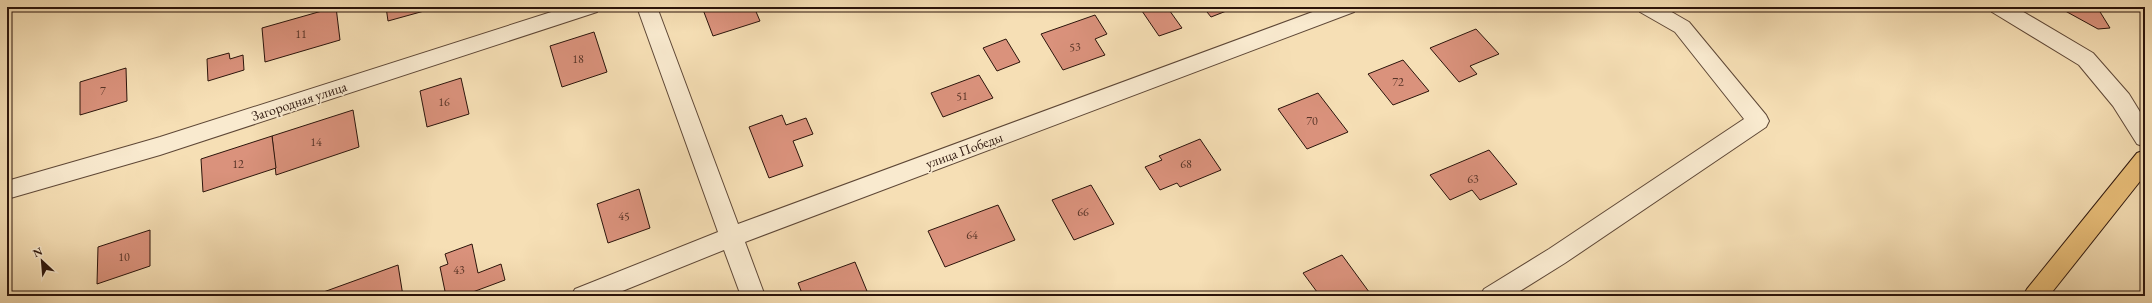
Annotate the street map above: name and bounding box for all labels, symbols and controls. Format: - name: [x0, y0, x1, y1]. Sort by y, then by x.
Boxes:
- house number: 11: [295, 26, 307, 42]
- house number: 53: [1069, 39, 1081, 55]
- house number: 18: [572, 51, 584, 67]
- house number: 72: [1392, 74, 1404, 90]
- street label: Загородная улица: [249, 77, 349, 125]
- house number: 7: [100, 83, 106, 99]
- house number: 51: [956, 88, 968, 104]
- house number: 16: [438, 94, 450, 110]
- house number: 70: [1306, 113, 1318, 129]
- street label: улица Победы: [923, 128, 1006, 172]
- house number: 14: [310, 134, 322, 150]
- house number: 12: [232, 156, 244, 172]
- house number: 68: [1180, 156, 1192, 172]
- house number: 63: [1467, 171, 1479, 187]
- house number: 66: [1077, 204, 1089, 220]
- house number: 45: [618, 208, 630, 224]
- house number: 64: [966, 227, 978, 243]
- north arrow: [22, 241, 62, 281]
- text: N: [31, 244, 45, 260]
- house number: 10: [118, 249, 130, 265]
- house number: 43: [453, 262, 465, 278]

